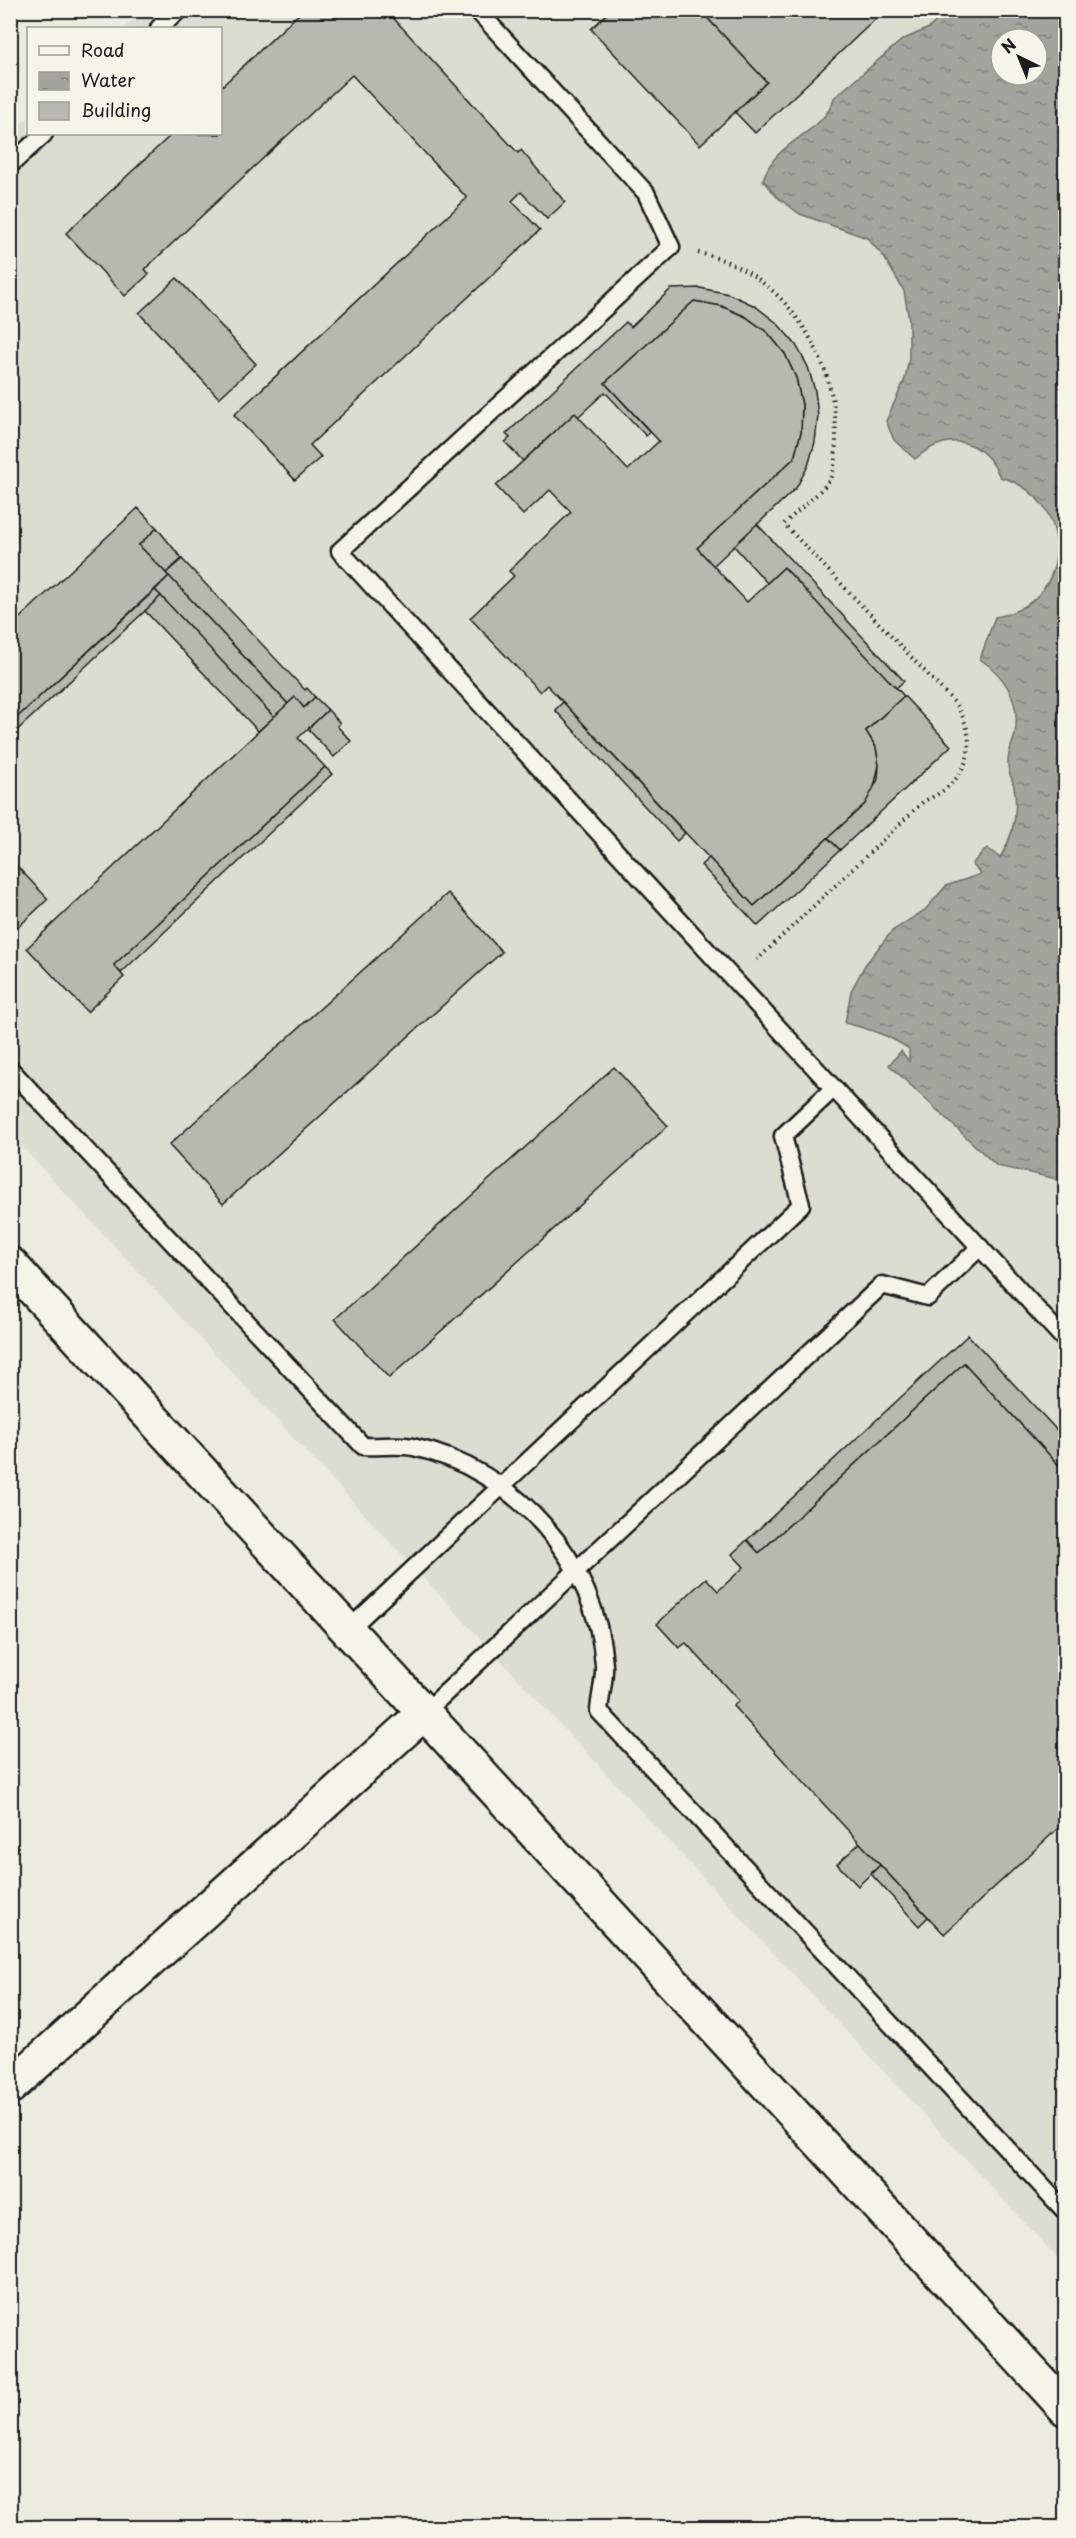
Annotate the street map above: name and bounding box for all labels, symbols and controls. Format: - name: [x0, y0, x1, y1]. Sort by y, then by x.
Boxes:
- legend: [27, 27, 222, 135]
- north arrow: [989, 27, 1049, 87]
- text: N: [995, 32, 1021, 58]
- text: Road: [81, 36, 125, 63]
- text: Water: [81, 66, 136, 93]
- text: Building: [81, 96, 151, 123]

